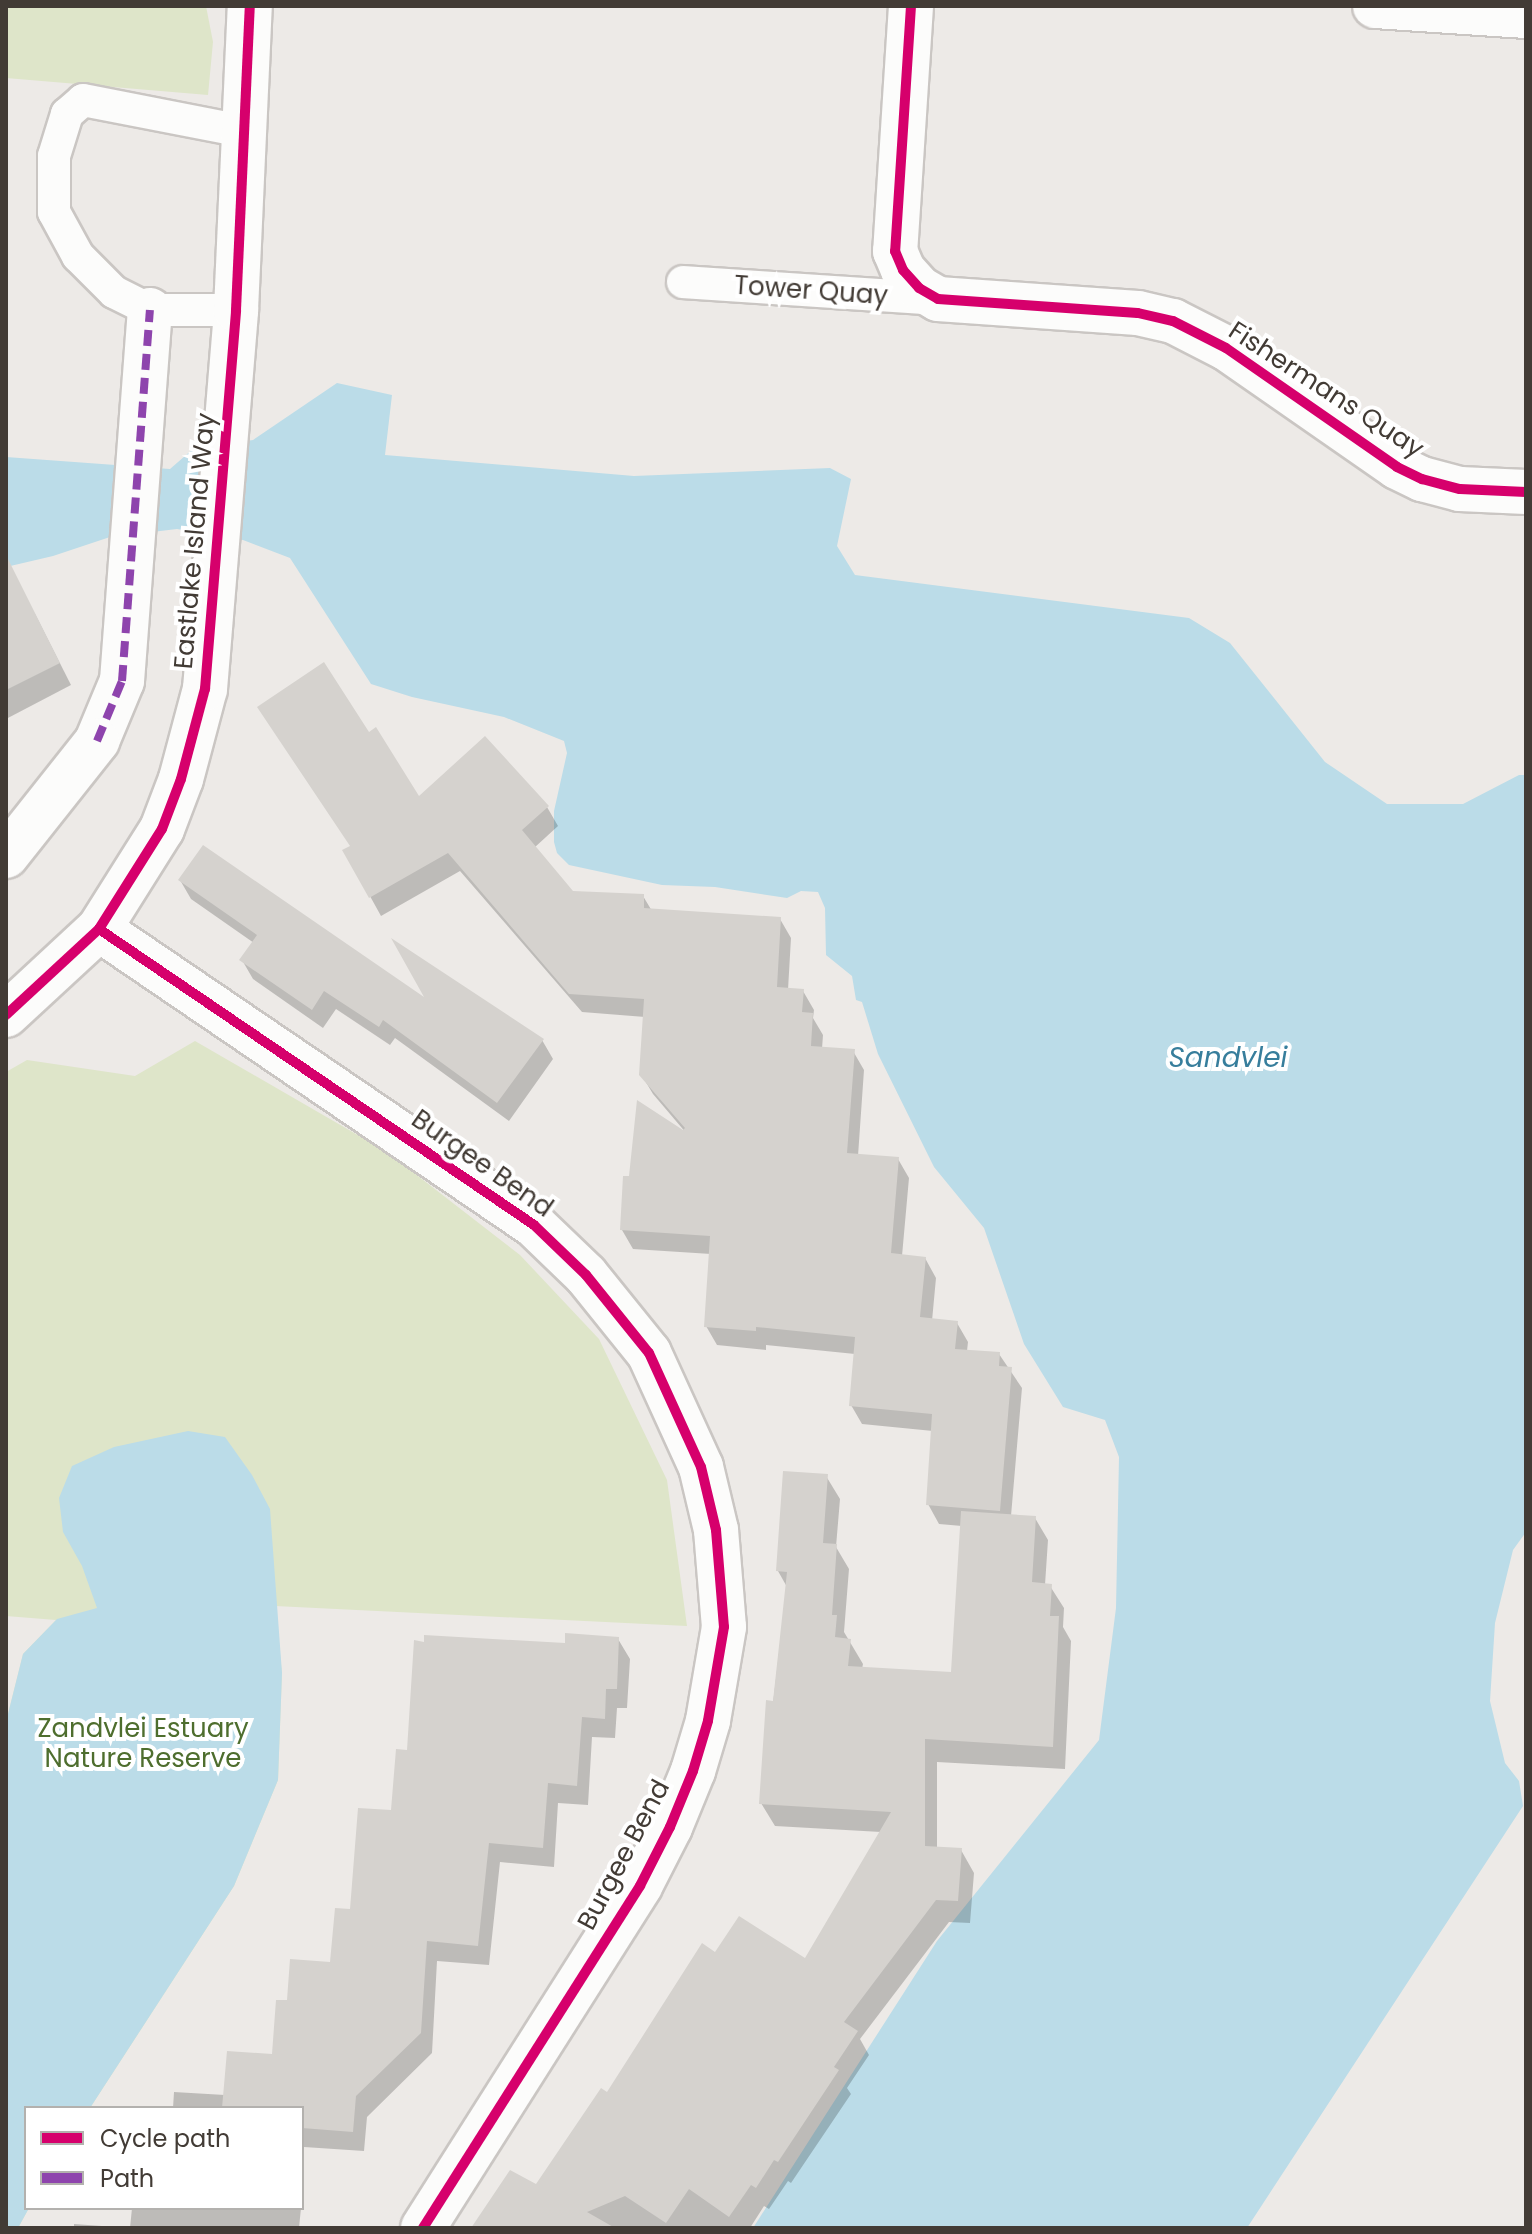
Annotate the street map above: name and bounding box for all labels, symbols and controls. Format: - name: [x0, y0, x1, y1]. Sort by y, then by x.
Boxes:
- street label: Tower Quay: [733, 270, 889, 312]
- street label: Fishermans Quay: [1223, 315, 1429, 465]
- street label: Eastlake Island Way: [168, 412, 222, 670]
- water label: Sandvlei: [1169, 1041, 1287, 1075]
- street label: Burgee Bend: [405, 1104, 559, 1224]
- park label: Zandvlei Estuary Nature Reserve: [37, 1713, 249, 1774]
- street label: Burgee Bend: [571, 1775, 677, 1935]
- legend: [24, 2106, 304, 2210]
- text: Cycle path: [100, 2122, 230, 2155]
- text: Path: [100, 2162, 154, 2195]

